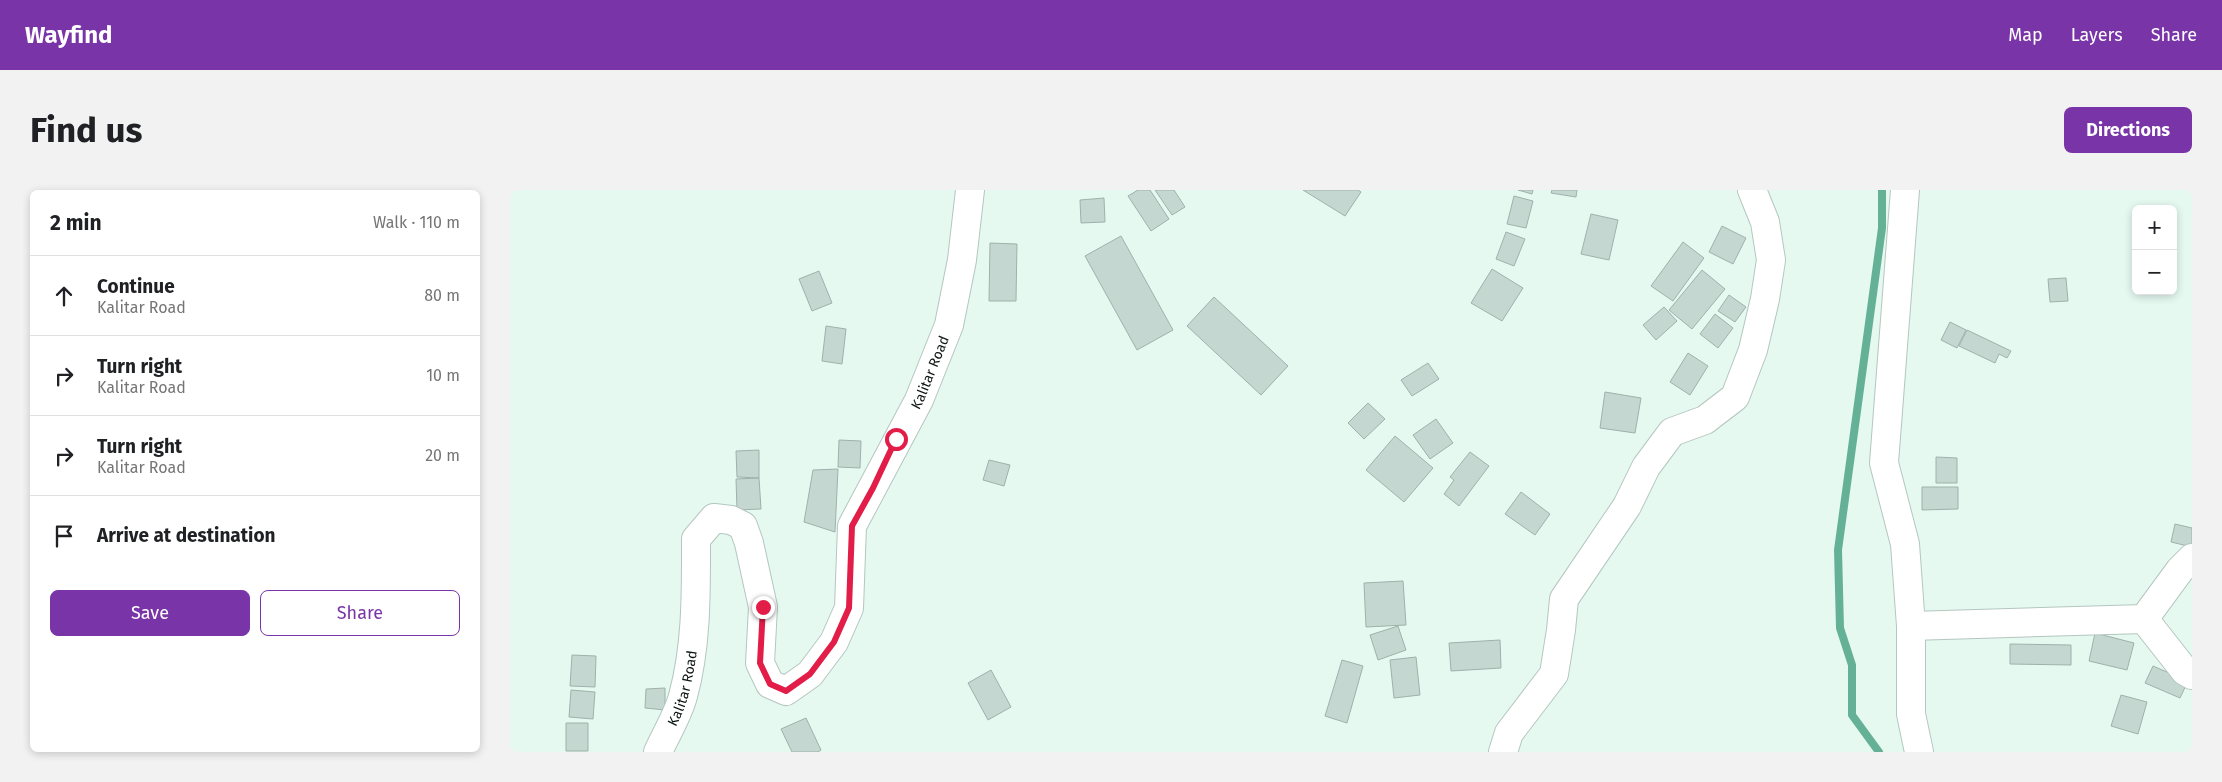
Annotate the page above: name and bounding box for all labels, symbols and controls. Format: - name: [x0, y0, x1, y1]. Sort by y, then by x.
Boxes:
- text: Wayfind: [25, 21, 112, 49]
- text: Map: [2008, 24, 2043, 46]
- text: Layers: [2071, 24, 2123, 46]
- text: Share: [2151, 24, 2197, 46]
- button: Directions: [2064, 107, 2192, 153]
- text: Find us: [30, 109, 142, 151]
- map controls: [2132, 205, 2177, 295]
- button: +: [2132, 205, 2177, 250]
- text: 2 min: [50, 210, 102, 236]
- text: Walk · 110 m: [373, 213, 460, 232]
- button: −: [2132, 250, 2177, 295]
- text: Continue: [97, 275, 175, 298]
- icon: ahead: [50, 282, 78, 310]
- text: 80 m: [424, 286, 460, 305]
- text: Kalitar Road: [97, 298, 186, 317]
- street label: Kalitar Road: [907, 333, 952, 412]
- text: Turn right: [97, 355, 182, 378]
- icon: right: [50, 362, 78, 390]
- text: 10 m: [426, 366, 460, 385]
- text: Kalitar Road: [97, 378, 186, 397]
- route start: [885, 428, 908, 451]
- text: Turn right: [97, 435, 182, 458]
- icon: right: [50, 442, 78, 470]
- text: 20 m: [425, 446, 460, 465]
- text: Kalitar Road: [97, 458, 186, 477]
- icon: arrive: [50, 522, 78, 550]
- text: Arrive at destination: [97, 524, 276, 547]
- button: Save: [50, 590, 250, 636]
- button: Share: [260, 590, 460, 636]
- route end: [752, 596, 775, 619]
- street label: Kalitar Road: [664, 649, 700, 729]

